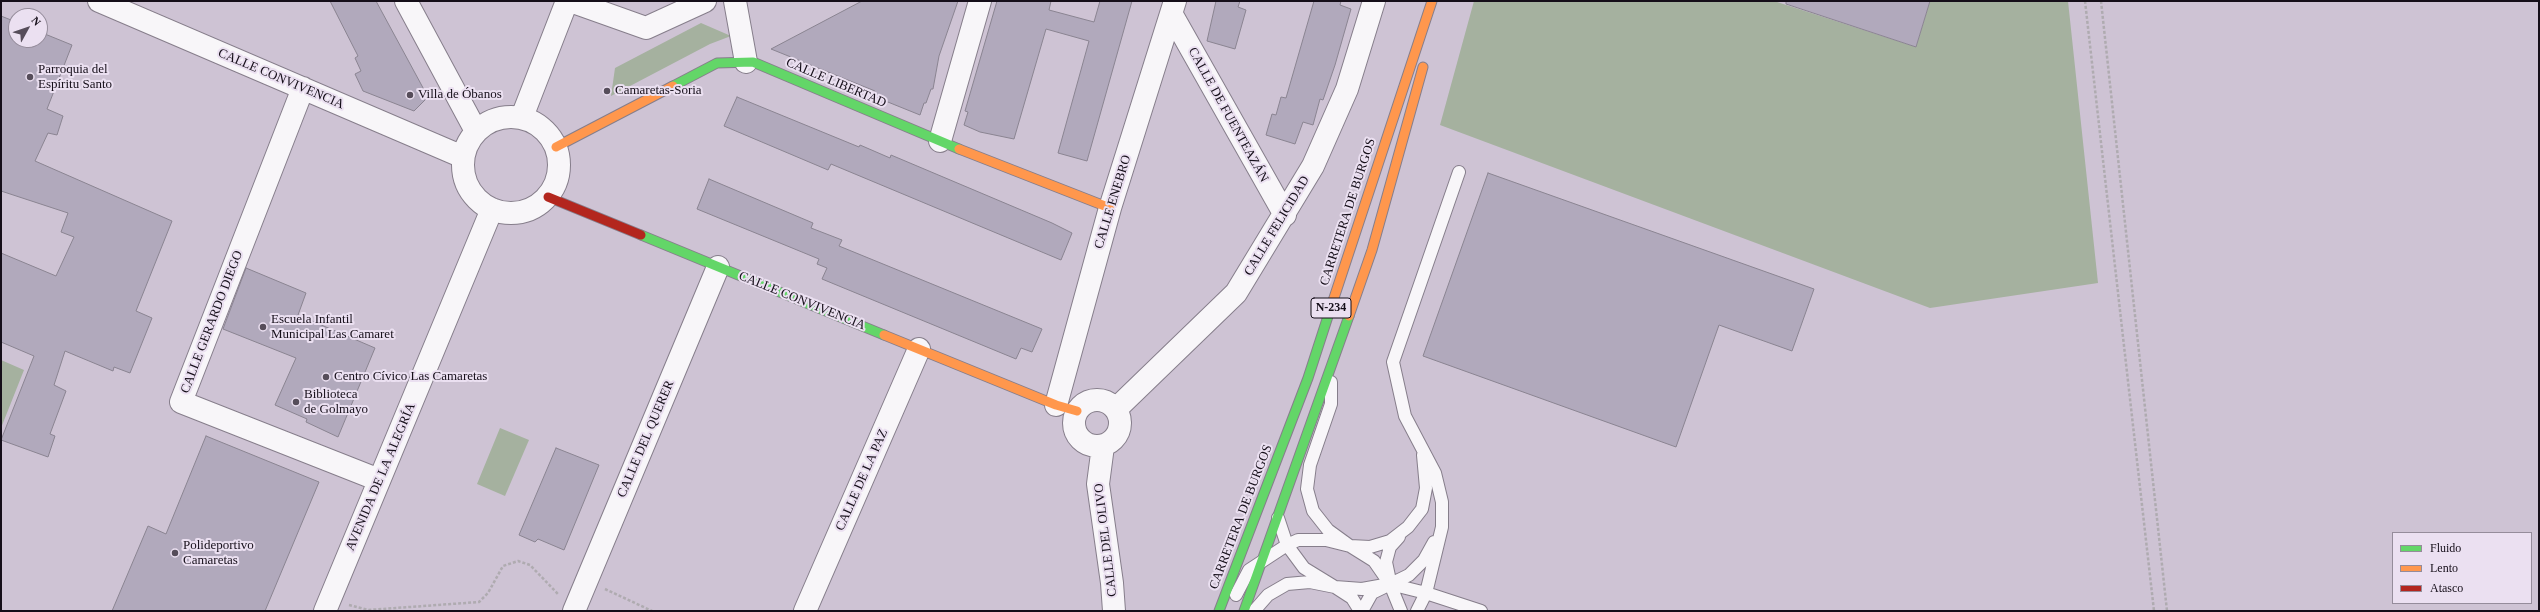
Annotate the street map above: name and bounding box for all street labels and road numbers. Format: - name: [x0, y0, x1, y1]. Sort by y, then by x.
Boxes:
- street label: CALLE CONVIVENCIA: [216, 45, 346, 113]
- street label: CALLE DE FUENTEAZÁN: [1184, 45, 1272, 185]
- street label: CALLE LIBERTAD: [783, 55, 889, 111]
- street label: CARRETERA DE BURGOS: [1317, 136, 1379, 288]
- street label: CALLE ENEBRO: [1091, 153, 1135, 251]
- street label: CALLE FELICIDAD: [1241, 173, 1313, 279]
- street label: CALLE GERARDO DIEGO: [178, 248, 246, 396]
- street label: CALLE CONVIVENCIA: [736, 268, 868, 334]
- road number: N-234: [1311, 298, 1351, 318]
- street label: CALLE DEL QUERER: [614, 378, 678, 500]
- street label: AVENIDA DE LA ALEGRÍA: [343, 401, 419, 553]
- street label: CALLE DE LA PAZ: [833, 427, 891, 533]
- street label: CARRETERA DE BURGOS: [1206, 442, 1276, 592]
- street label: CALLE DEL OLIVO: [1091, 482, 1121, 598]

